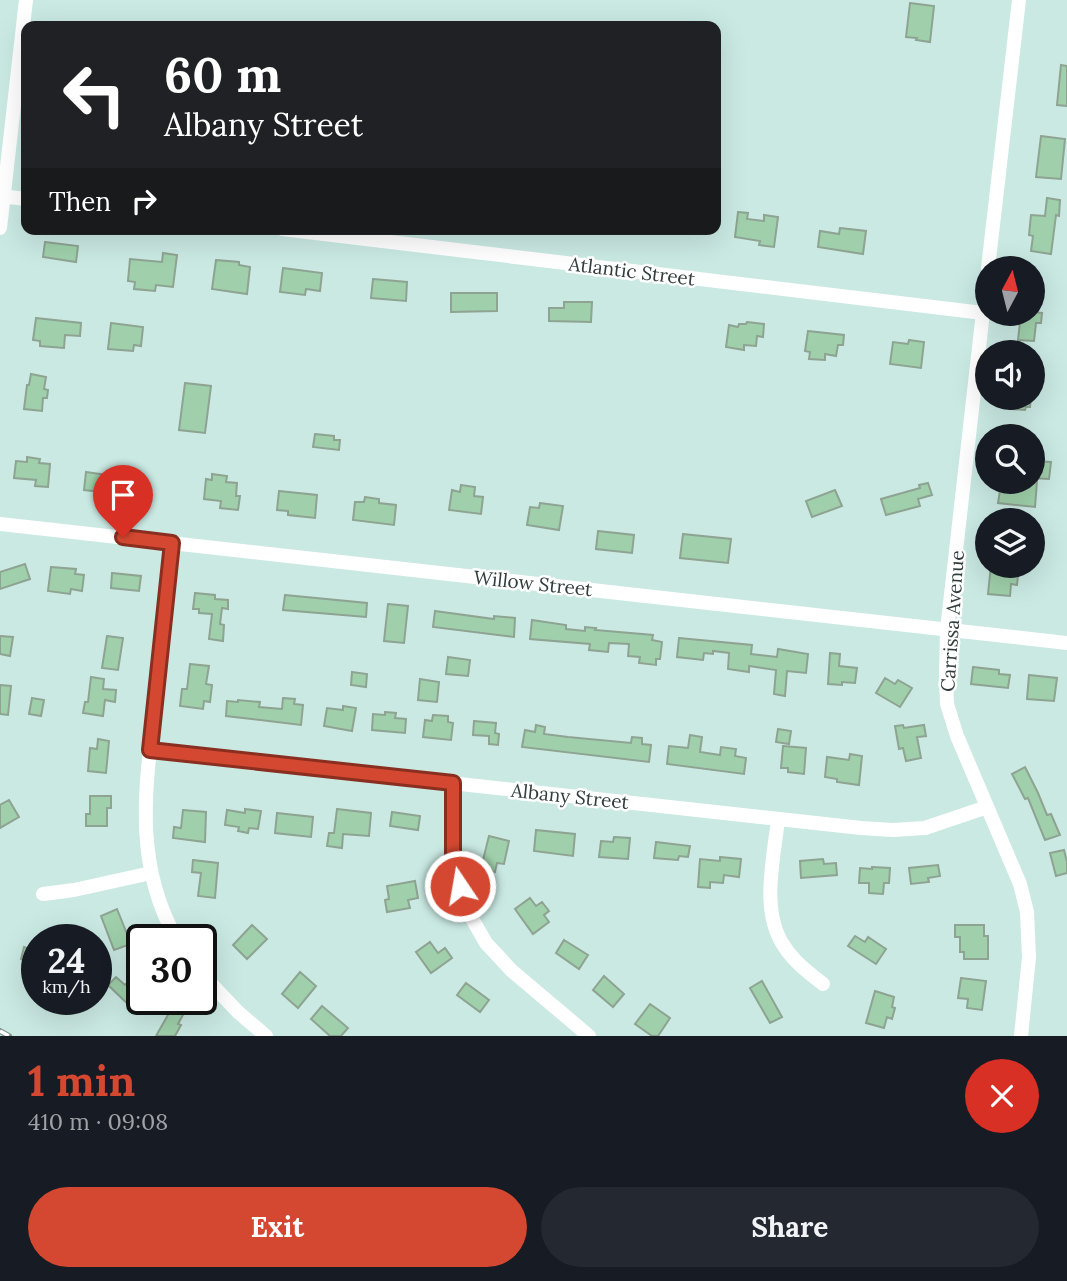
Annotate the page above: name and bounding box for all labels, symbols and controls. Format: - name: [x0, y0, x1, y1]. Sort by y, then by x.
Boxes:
- text: 60 m: [164, 43, 281, 105]
- icon: left: [49, 49, 140, 140]
- text: Albany Street: [164, 104, 363, 145]
- icon: right: [125, 182, 163, 220]
- text: Then: [49, 185, 111, 218]
- street label: Atlantic Street: [566, 251, 697, 291]
- north arrow: [975, 256, 1045, 326]
- map controls: [975, 256, 1045, 578]
- button: sound: [975, 340, 1045, 410]
- button: search: [975, 424, 1045, 494]
- pin: [93, 465, 153, 537]
- icon: arrive: [104, 476, 142, 514]
- button: layers: [975, 508, 1045, 578]
- street label: Carrissa Avenue: [935, 549, 969, 693]
- street label: Willow Street: [472, 565, 594, 601]
- street label: Albany Street: [509, 778, 631, 814]
- position arrow: [423, 849, 497, 923]
- speed limit sign: 30: [126, 924, 217, 1015]
- text: 24: [48, 938, 85, 983]
- text: km/h: [42, 975, 91, 998]
- text: 1 min: [28, 1054, 135, 1108]
- button: close: [965, 1059, 1039, 1133]
- text: 410 m · 09:08: [28, 1107, 168, 1136]
- button: Exit: [28, 1187, 527, 1267]
- button: Share: [541, 1187, 1039, 1267]

